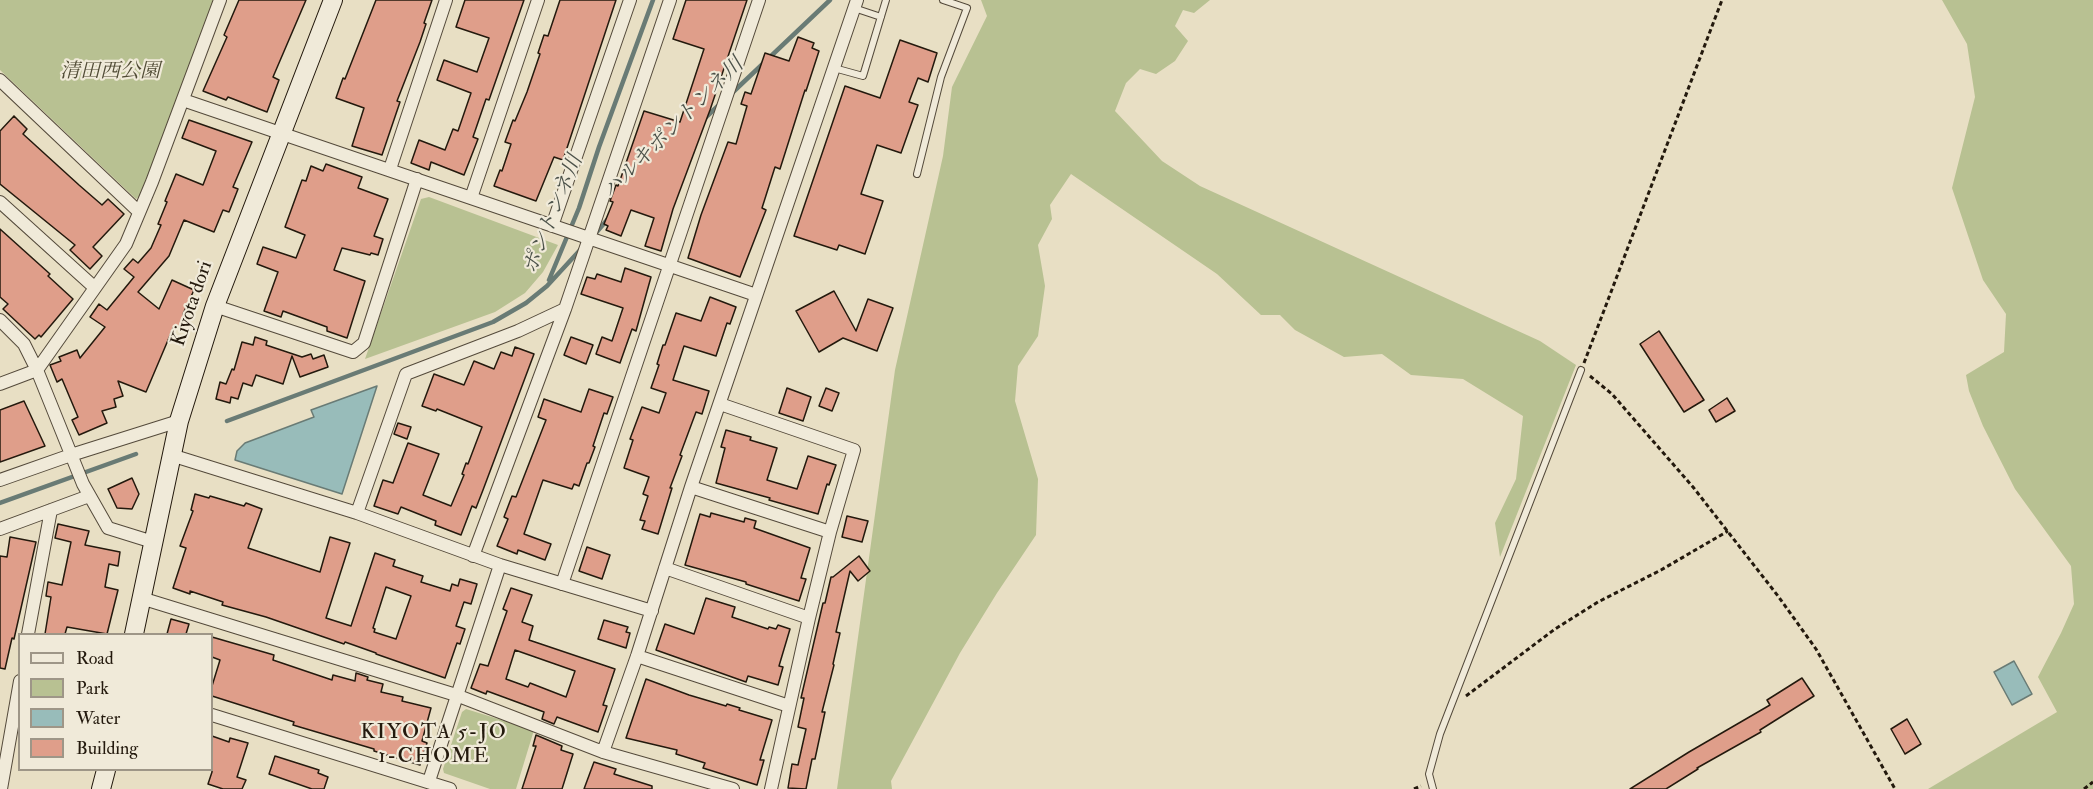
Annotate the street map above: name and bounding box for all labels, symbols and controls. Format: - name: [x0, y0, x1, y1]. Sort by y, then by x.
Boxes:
- water label: ハルキポントンネ川: [598, 53, 750, 205]
- park label: 清田西公園: [60, 61, 160, 85]
- water label: ポントンネ川: [519, 152, 589, 278]
- street label: Kiyota dori: [167, 258, 219, 350]
- legend: [18, 633, 213, 771]
- text: Road: [76, 647, 114, 670]
- text: Park: [76, 677, 109, 700]
- text: Water: [76, 707, 120, 730]
- district label: KIYOTA 5-JO 1-CHOME: [361, 720, 507, 770]
- text: Building: [76, 737, 138, 760]

